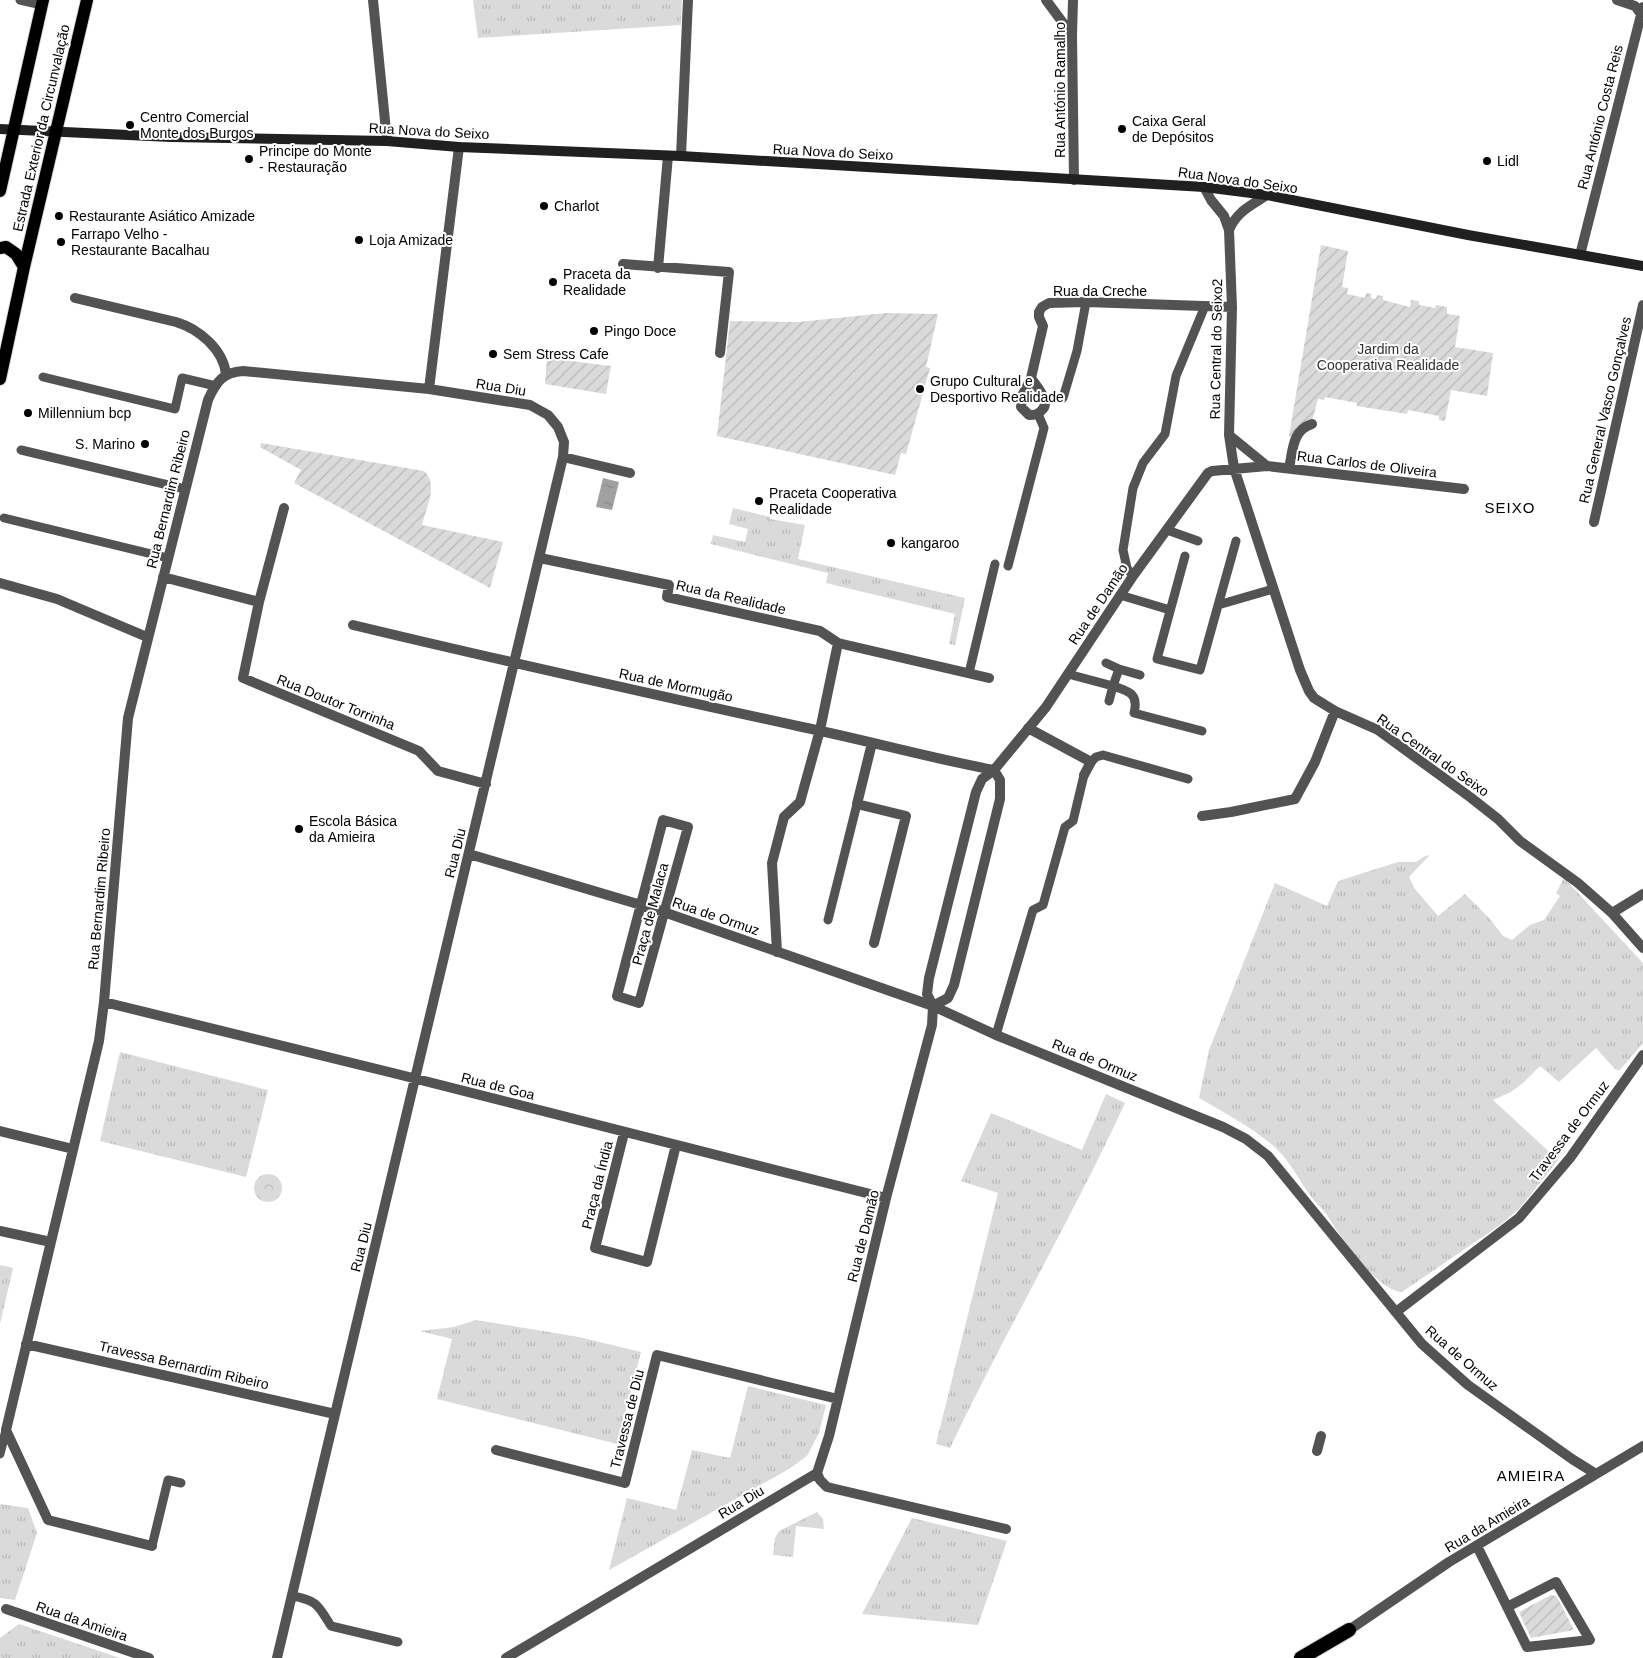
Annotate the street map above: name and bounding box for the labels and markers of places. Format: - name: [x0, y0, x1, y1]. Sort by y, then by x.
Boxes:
- place label: Centro Comercial Monte dos Burgos: [140, 109, 254, 141]
- place label: Caixa Geral de Depósitos: [1132, 113, 1214, 145]
- marker: Centro Comercial Monte dos Burgos: [124, 119, 136, 131]
- marker: Caixa Geral de Depósitos: [1116, 123, 1128, 135]
- place label: Principe do Monte - Restauração: [259, 143, 372, 175]
- marker: Principe do Monte - Restauração: [243, 153, 255, 165]
- place label: Lidl: [1497, 153, 1519, 169]
- marker: Lidl: [1481, 155, 1493, 167]
- place label: Charlot: [554, 198, 599, 214]
- marker: Charlot: [538, 200, 550, 212]
- place label: Restaurante Asiático Amizade: [69, 208, 255, 224]
- marker: Restaurante Asiático Amizade: [53, 210, 65, 222]
- place label: Farrapo Velho - Restaurante Bacalhau: [71, 226, 210, 258]
- place label: Loja Amizade: [369, 232, 453, 248]
- marker: Loja Amizade: [353, 234, 365, 246]
- marker: Farrapo Velho - Restaurante Bacalhau: [55, 236, 67, 248]
- place label: Praceta da Realidade: [563, 266, 631, 298]
- marker: Praceta da Realidade: [547, 276, 559, 288]
- place label: Pingo Doce: [604, 323, 677, 339]
- marker: Pingo Doce: [588, 325, 600, 337]
- place label: Sem Stress Cafe: [503, 346, 609, 362]
- marker: Sem Stress Cafe: [487, 348, 499, 360]
- place label: Grupo Cultural e Desportivo Realidade: [930, 373, 1064, 405]
- marker: Grupo Cultural e Desportivo Realidade: [914, 383, 926, 395]
- place label: Millennium bcp: [38, 405, 132, 421]
- marker: Millennium bcp: [22, 407, 34, 419]
- place label: S. Marino: [75, 436, 135, 452]
- marker: S. Marino: [139, 438, 151, 450]
- place label: Praceta Cooperativa Realidade: [769, 485, 897, 517]
- marker: Praceta Cooperativa Realidade: [753, 495, 765, 507]
- place label: kangaroo: [901, 535, 960, 551]
- marker: kangaroo: [885, 537, 897, 549]
- place label: Escola Básica da Amieira: [309, 813, 397, 845]
- marker: Escola Básica da Amieira: [293, 823, 305, 835]

